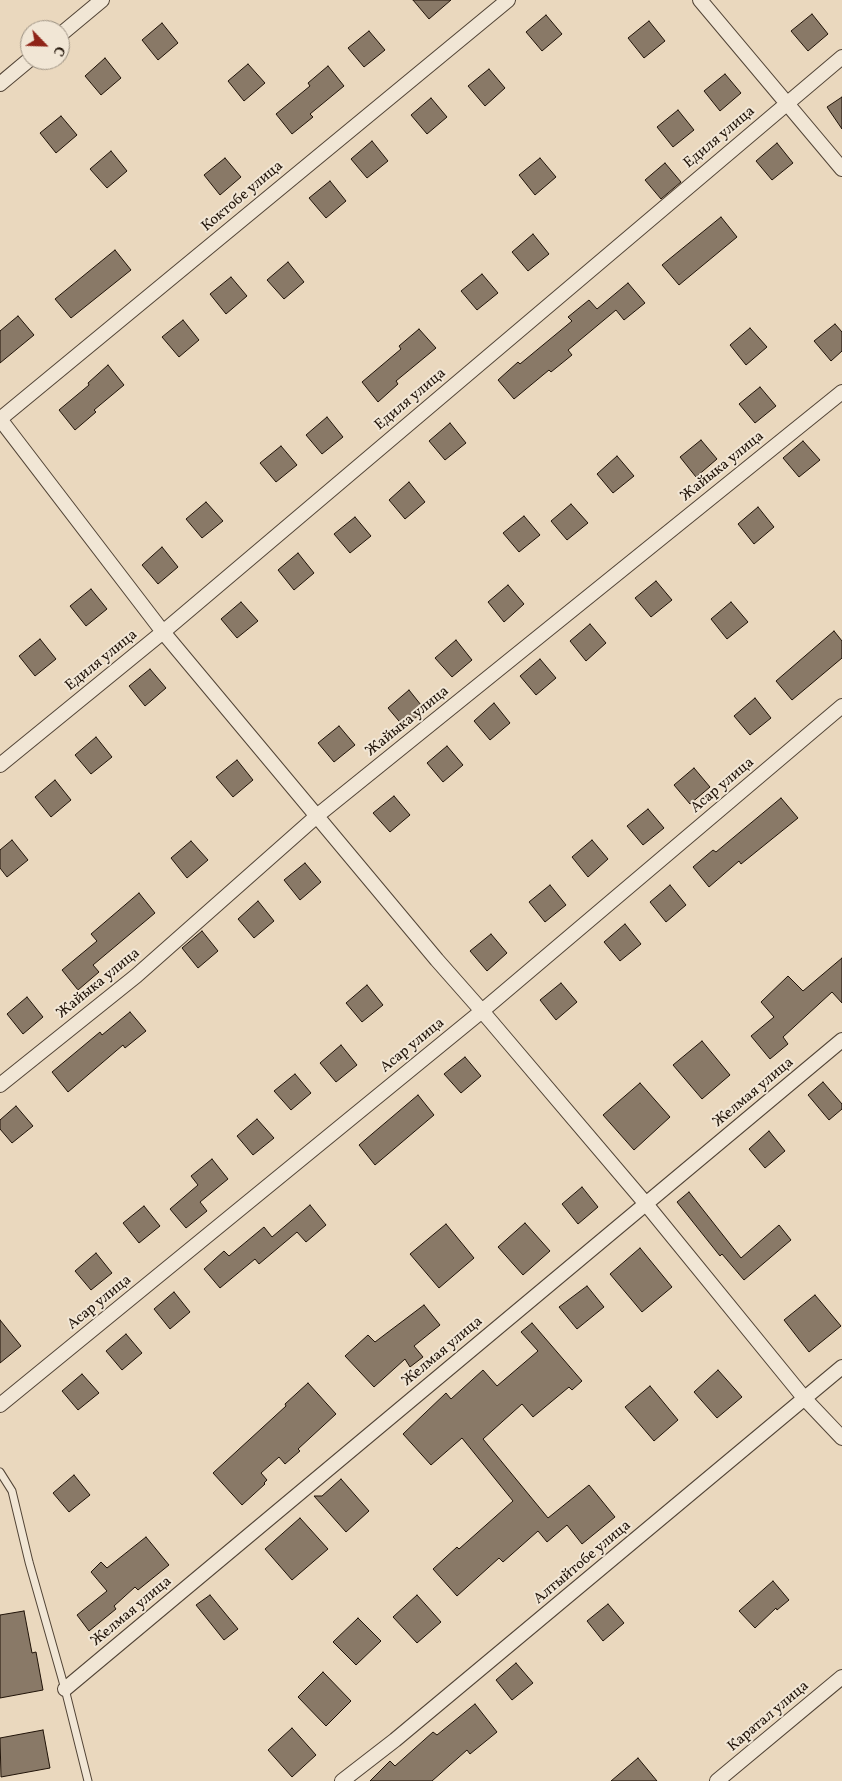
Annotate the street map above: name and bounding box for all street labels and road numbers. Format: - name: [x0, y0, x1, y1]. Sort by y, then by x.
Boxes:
- street label: Едиля улица: [681, 103, 759, 173]
- street label: Коктобе улица: [199, 158, 287, 236]
- street label: Едиля улица: [372, 365, 450, 435]
- street label: Жайыка улица: [678, 428, 768, 506]
- street label: Едиля улица: [62, 627, 142, 695]
- street label: Жайыка улица: [363, 683, 453, 761]
- street label: Асар улица: [688, 754, 758, 818]
- street label: Жайыка улица: [54, 945, 144, 1023]
- street label: Асар улица: [377, 1015, 449, 1077]
- street label: Желмая улица: [710, 1054, 798, 1132]
- street label: Асар улица: [64, 1272, 136, 1334]
- street label: Желмая улица: [399, 1313, 487, 1391]
- street label: Алтыйтобе улица: [531, 1517, 635, 1609]
- street label: Желмая улица: [88, 1573, 176, 1651]
- street label: Каратал улица: [725, 1678, 813, 1756]

